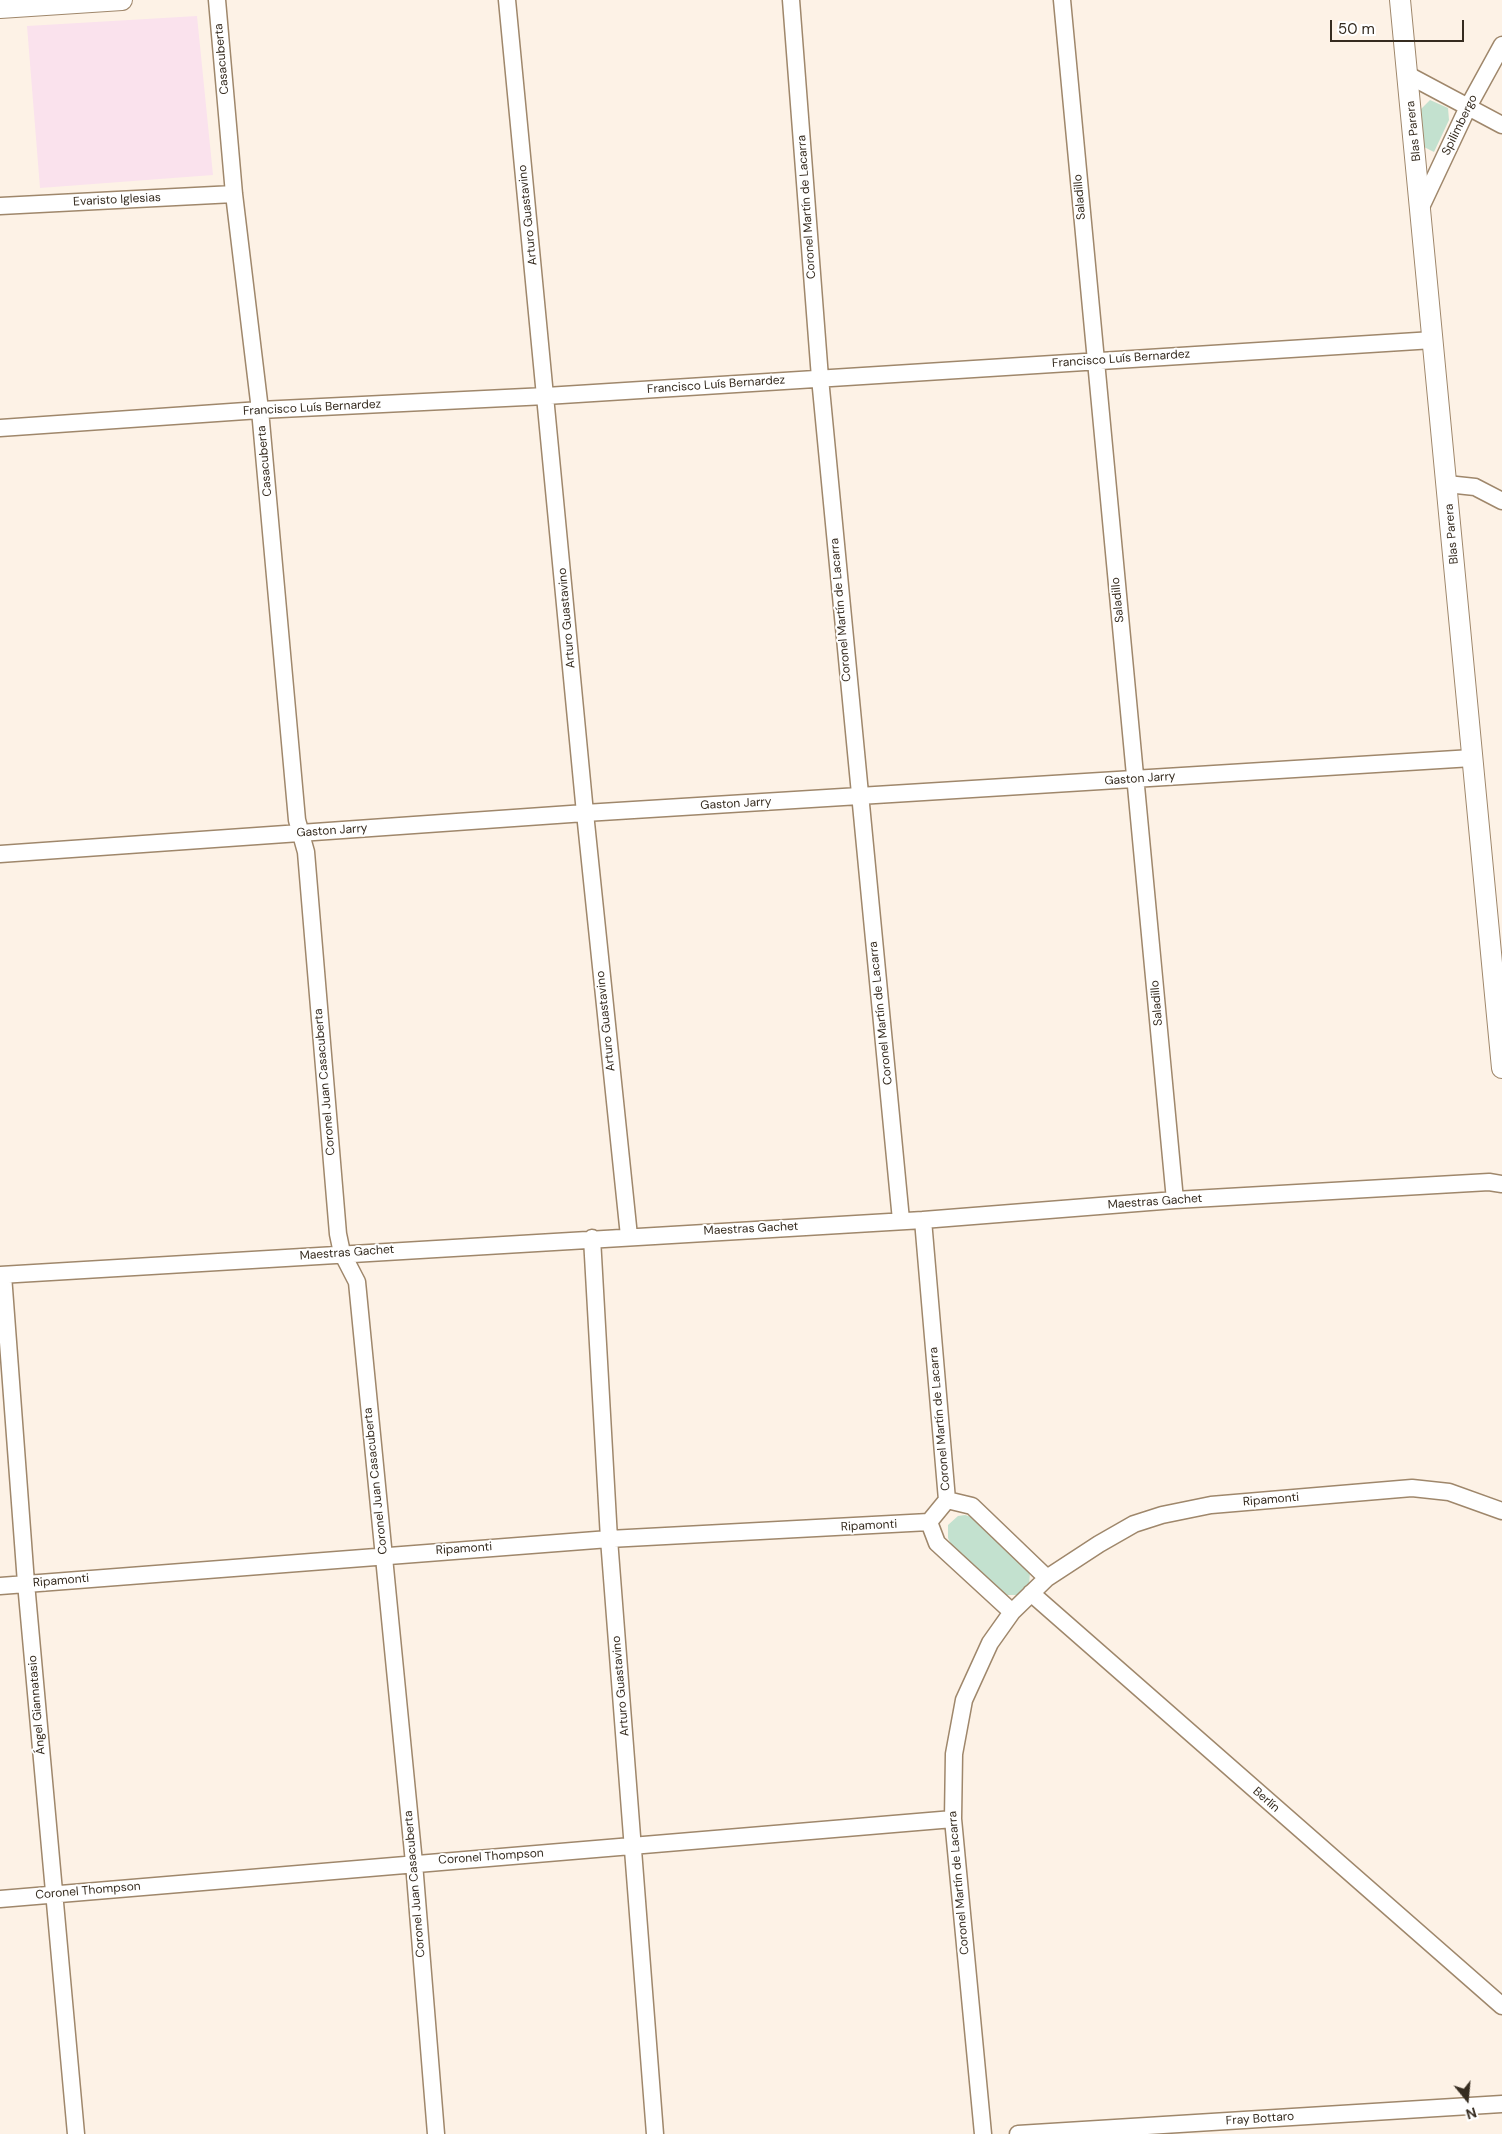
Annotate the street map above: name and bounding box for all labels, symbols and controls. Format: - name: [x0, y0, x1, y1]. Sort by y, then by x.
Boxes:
- scale bar: [1332, 10, 1466, 42]
- text: 50 m: [1338, 19, 1375, 39]
- street label: Casacuberta: [212, 23, 232, 95]
- street label: Spilimbergo: [1439, 92, 1481, 158]
- street label: Blas Parera: [1404, 100, 1424, 162]
- street label: Coronel Martín de Lacarra: [795, 135, 819, 279]
- street label: Arturo Guastavino: [516, 164, 540, 266]
- street label: Saladillo: [1071, 174, 1089, 220]
- street label: Evaristo Iglesias: [73, 191, 161, 209]
- street label: Francisco Luís Bernardez: [1052, 347, 1190, 371]
- street label: Francisco Luís Bernardez: [647, 373, 785, 397]
- street label: Francisco Luís Bernardez: [243, 397, 381, 419]
- street label: Casacuberta: [255, 425, 275, 497]
- street label: Blas Parera: [1442, 503, 1462, 565]
- street label: Coronel Martín de Lacarra: [828, 537, 854, 683]
- street label: Arturo Guastavino: [555, 567, 579, 669]
- street label: Saladillo: [1108, 577, 1128, 623]
- street label: Gaston Jarry: [1104, 769, 1176, 789]
- street label: Gaston Jarry: [700, 795, 772, 813]
- street label: Gaston Jarry: [296, 821, 368, 841]
- street label: Coronel Martín de Lacarra: [866, 940, 896, 1086]
- street label: Arturo Guastavino: [594, 970, 618, 1072]
- street label: Saladillo: [1148, 980, 1166, 1026]
- street label: Coronel Juan Casacuberta: [311, 1008, 339, 1156]
- street label: Maestras Gachet: [1107, 1192, 1203, 1212]
- street label: Maestras Gachet: [703, 1219, 799, 1239]
- street label: Maestras Gachet: [299, 1243, 395, 1263]
- street label: Coronel Martín de Lacarra: [927, 1346, 953, 1492]
- street label: Coronel Juan Casacuberta: [361, 1407, 391, 1555]
- street label: Ripamonti: [1242, 1490, 1300, 1510]
- street label: Ripamonti: [840, 1517, 898, 1535]
- street label: Ripamonti: [435, 1540, 493, 1558]
- street label: Ripamonti: [32, 1571, 90, 1591]
- street label: Arturo Guastavino: [609, 1635, 633, 1737]
- street label: Ángel Giannatasio: [25, 1655, 49, 1755]
- street label: Berlín: [1250, 1784, 1282, 1816]
- street label: Coronel Juan Casacuberta: [401, 1810, 429, 1958]
- street label: Coronel Martín de Lacarra: [946, 1810, 972, 1956]
- street label: Coronel Thompson: [438, 1846, 544, 1868]
- street label: Coronel Thompson: [35, 1879, 141, 1903]
- north arrow: [1442, 2074, 1492, 2124]
- text: N: [1464, 2103, 1479, 2123]
- street label: Fray Bottaro: [1225, 2109, 1295, 2129]

